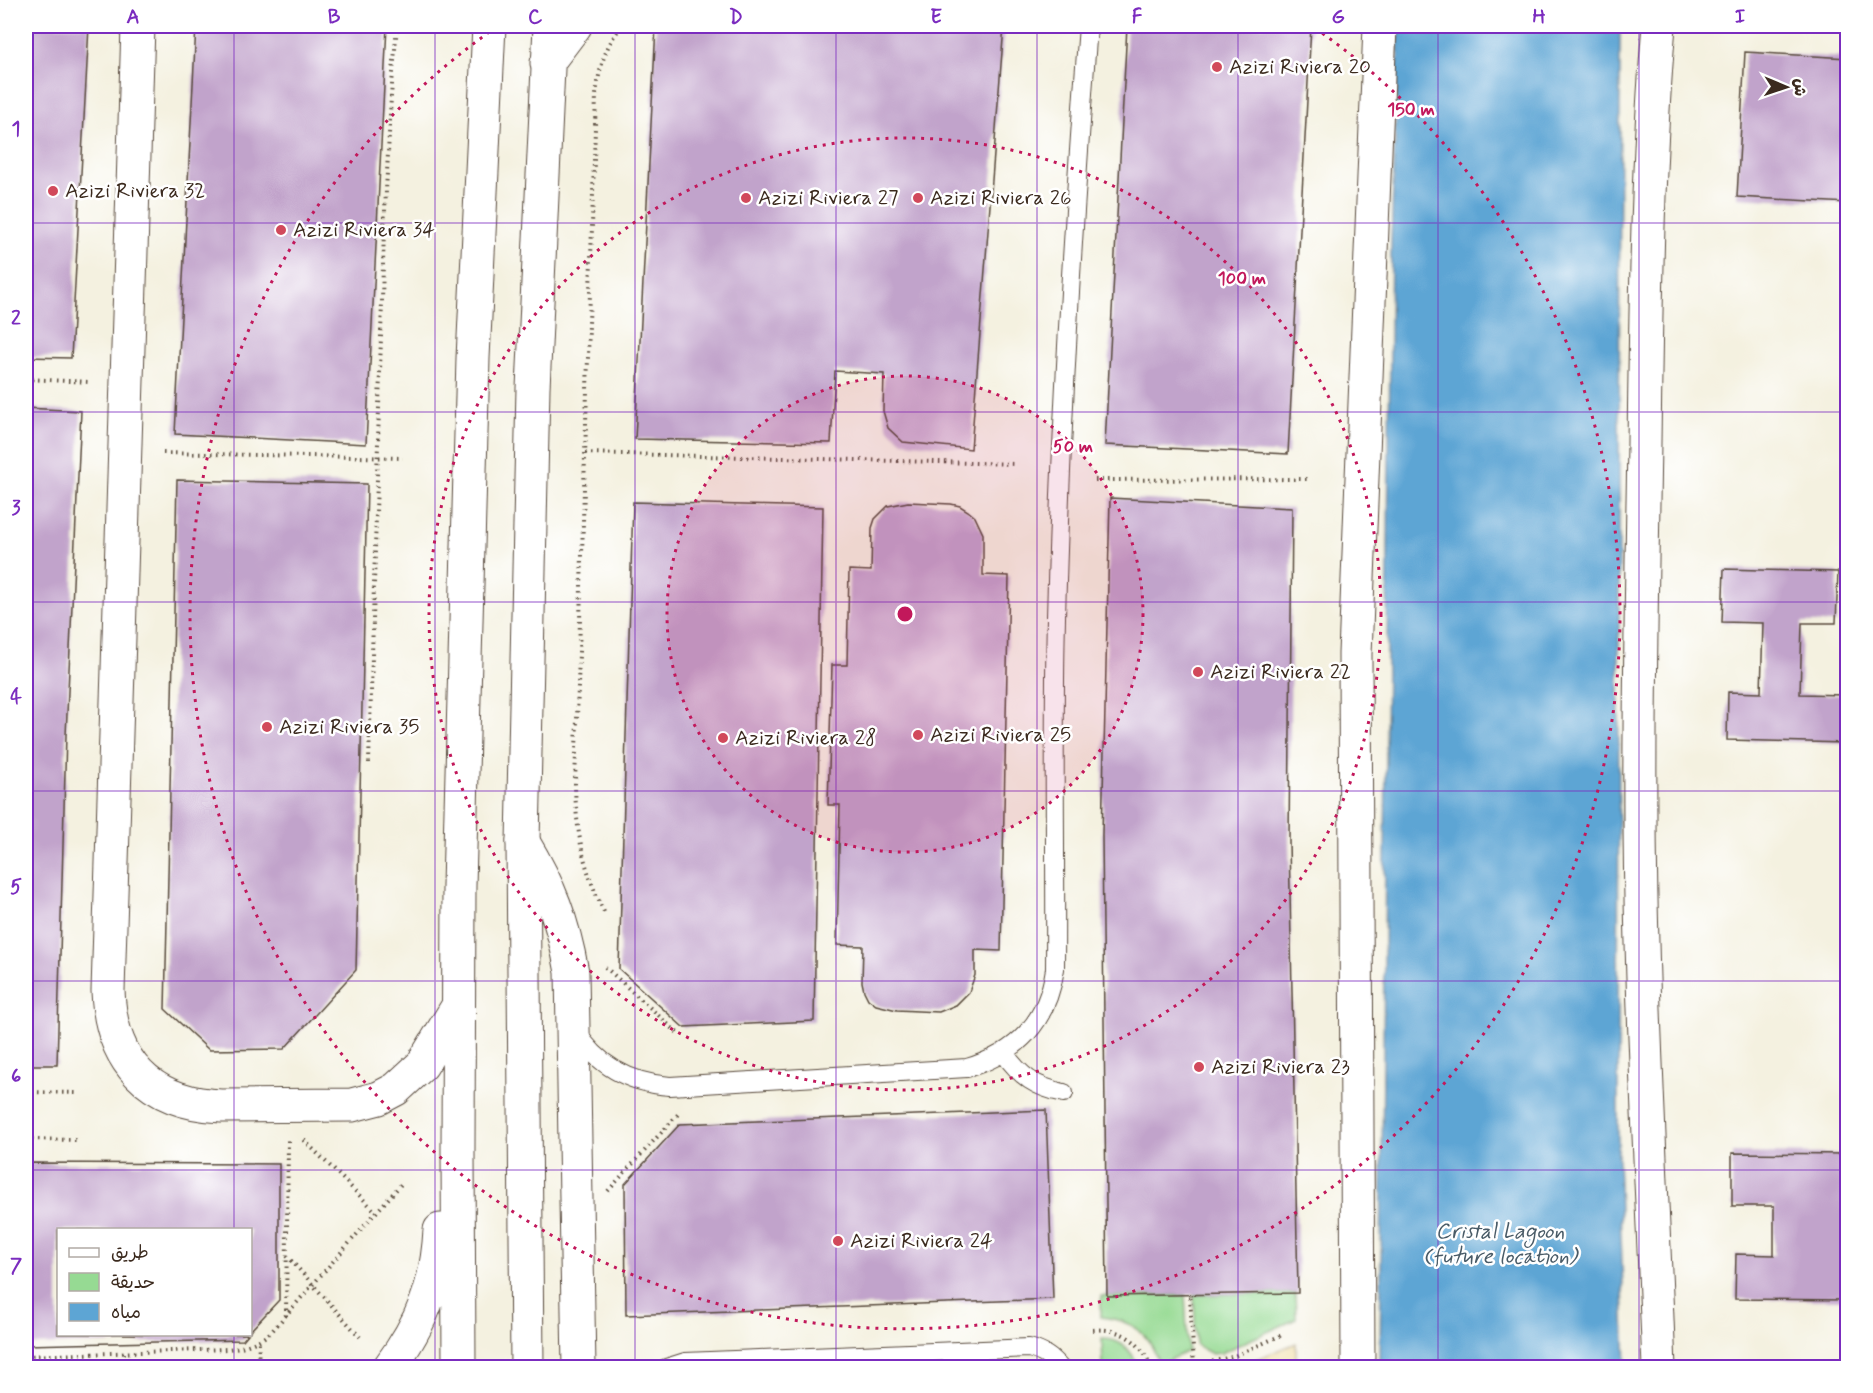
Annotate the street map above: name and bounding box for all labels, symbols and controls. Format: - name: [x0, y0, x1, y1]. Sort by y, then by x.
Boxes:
- text: A: [126, 4, 140, 31]
- text: B: [328, 4, 341, 31]
- text: C: [528, 4, 543, 31]
- text: D: [729, 4, 743, 31]
- text: E: [930, 4, 942, 31]
- text: F: [1132, 4, 1143, 31]
- text: G: [1331, 4, 1345, 31]
- text: H: [1532, 4, 1546, 31]
- text: I: [1735, 4, 1745, 31]
- place label: Azizi Riviera 20: [1229, 53, 1371, 81]
- north arrow: [1756, 57, 1816, 117]
- marker: Azizi Riviera 20: [1210, 60, 1224, 74]
- text: ش: [1789, 78, 1810, 97]
- text: 150 m: [1387, 98, 1435, 122]
- text: 1: [12, 116, 20, 143]
- place label: Azizi Riviera 32: [65, 177, 205, 205]
- marker: Azizi Riviera 32: [46, 184, 60, 198]
- place label: Azizi Riviera 27: [758, 184, 899, 212]
- place label: Azizi Riviera 26: [930, 184, 1072, 212]
- marker: Azizi Riviera 27: [739, 191, 753, 205]
- marker: Azizi Riviera 26: [911, 191, 925, 205]
- place label: Azizi Riviera 34: [293, 216, 435, 244]
- marker: Azizi Riviera 34: [274, 223, 288, 237]
- text: 100 m: [1218, 267, 1266, 291]
- text: 2: [11, 305, 21, 332]
- text: 50 m: [1053, 435, 1093, 459]
- text: 3: [11, 495, 21, 522]
- centre of rings: [895, 604, 915, 624]
- place label: Azizi Riviera 22: [1210, 658, 1351, 686]
- marker: Azizi Riviera 22: [1191, 665, 1205, 679]
- text: 4: [10, 684, 22, 711]
- place label: Azizi Riviera 35: [279, 713, 419, 741]
- marker: Azizi Riviera 35: [260, 720, 274, 734]
- place label: Azizi Riviera 25: [930, 721, 1071, 749]
- place label: Azizi Riviera 28: [735, 724, 877, 752]
- marker: Azizi Riviera 25: [911, 728, 925, 742]
- marker: Azizi Riviera 28: [716, 731, 730, 745]
- text: 5: [10, 874, 22, 901]
- place label: Azizi Riviera 23: [1211, 1053, 1350, 1081]
- marker: Azizi Riviera 23: [1192, 1060, 1206, 1074]
- text: 6: [11, 1063, 21, 1090]
- water label: Cristal Lagoon (future location): [1423, 1218, 1579, 1271]
- place label: Azizi Riviera 24: [850, 1227, 993, 1255]
- legend: [57, 1228, 252, 1336]
- marker: Azizi Riviera 24: [831, 1234, 845, 1248]
- text: طريق: [111, 1241, 149, 1265]
- text: 7: [10, 1253, 22, 1280]
- text: حديقة: [111, 1271, 155, 1295]
- text: مياه: [111, 1301, 141, 1325]

